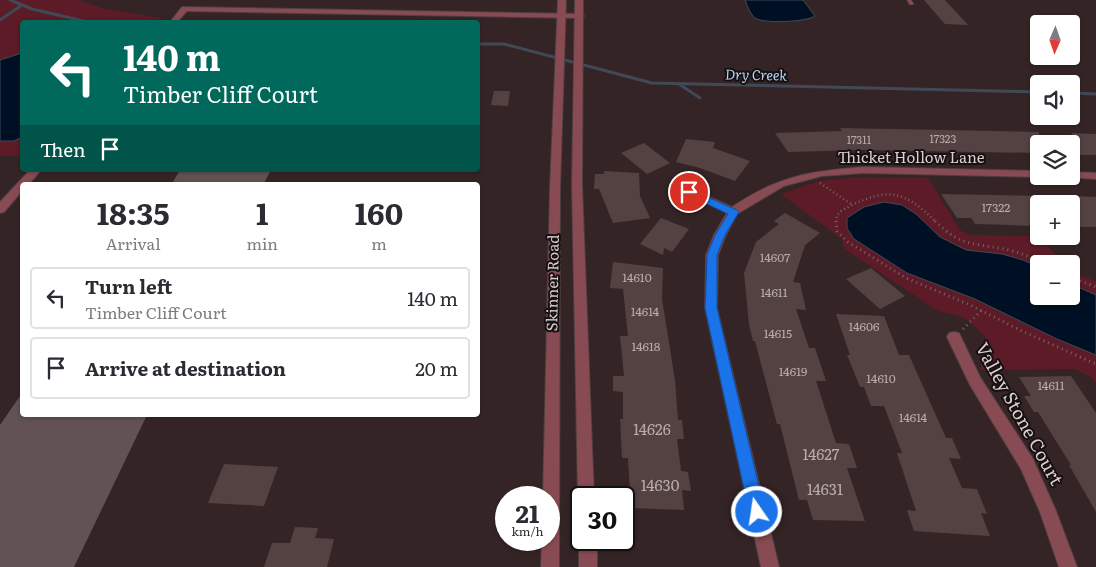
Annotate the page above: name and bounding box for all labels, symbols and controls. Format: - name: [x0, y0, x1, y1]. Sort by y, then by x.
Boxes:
- north arrow: [1030, 15, 1080, 65]
- map controls: [1030, 15, 1080, 305]
- text: 140 m: [123, 30, 221, 82]
- icon: left: [40, 40, 105, 105]
- water label: Dry Creek: [725, 63, 788, 85]
- button: sound: [1030, 75, 1080, 125]
- text: Timber Cliff Court: [123, 77, 318, 110]
- house number: 17323: [930, 130, 956, 146]
- house number: 17311: [847, 131, 872, 147]
- text: Then: [40, 135, 86, 163]
- icon: arrive: [96, 135, 124, 163]
- button: layers: [1030, 135, 1080, 185]
- street label: Thicket Hollow Lane: [837, 145, 985, 168]
- pin: [668, 171, 710, 213]
- icon: arrive: [675, 178, 703, 206]
- text: 18:35: [97, 190, 170, 234]
- text: 1: [256, 190, 268, 234]
- text: 160: [355, 190, 403, 234]
- button: +: [1030, 195, 1080, 245]
- house number: 17322: [982, 198, 1010, 216]
- text: Arrival: [106, 231, 161, 255]
- text: min: [246, 231, 278, 255]
- text: m: [371, 231, 387, 255]
- street label: Skinner Road: [539, 234, 564, 332]
- house number: 14607: [760, 248, 790, 266]
- button: −: [1030, 255, 1080, 305]
- house number: 14610: [622, 268, 652, 286]
- text: Turn left: [85, 272, 172, 300]
- house number: 14611: [760, 283, 788, 301]
- icon: left: [42, 284, 70, 312]
- text: 140 m: [407, 284, 458, 312]
- text: Timber Cliff Court: [85, 300, 227, 324]
- house number: 14614: [631, 302, 660, 320]
- house number: 14606: [849, 317, 880, 335]
- house number: 14615: [764, 324, 792, 342]
- house number: 14618: [632, 337, 661, 355]
- street label: Valley Stone Court: [970, 337, 1071, 490]
- icon: arrive: [42, 354, 70, 382]
- text: Arrive at destination: [85, 354, 286, 382]
- text: 20 m: [415, 354, 458, 382]
- house number: 14619: [779, 362, 807, 380]
- house number: 14610: [866, 369, 896, 387]
- house number: 14611: [1037, 376, 1065, 394]
- house number: 14614: [899, 408, 928, 426]
- house number: 14626: [633, 417, 671, 440]
- house number: 14627: [803, 442, 840, 465]
- house number: 14630: [641, 473, 680, 496]
- house number: 14631: [807, 477, 843, 500]
- position arrow: [730, 485, 782, 537]
- speed limit sign: 30: [570, 486, 635, 551]
- text: 21: [516, 494, 539, 531]
- text: km/h: [512, 522, 543, 540]

